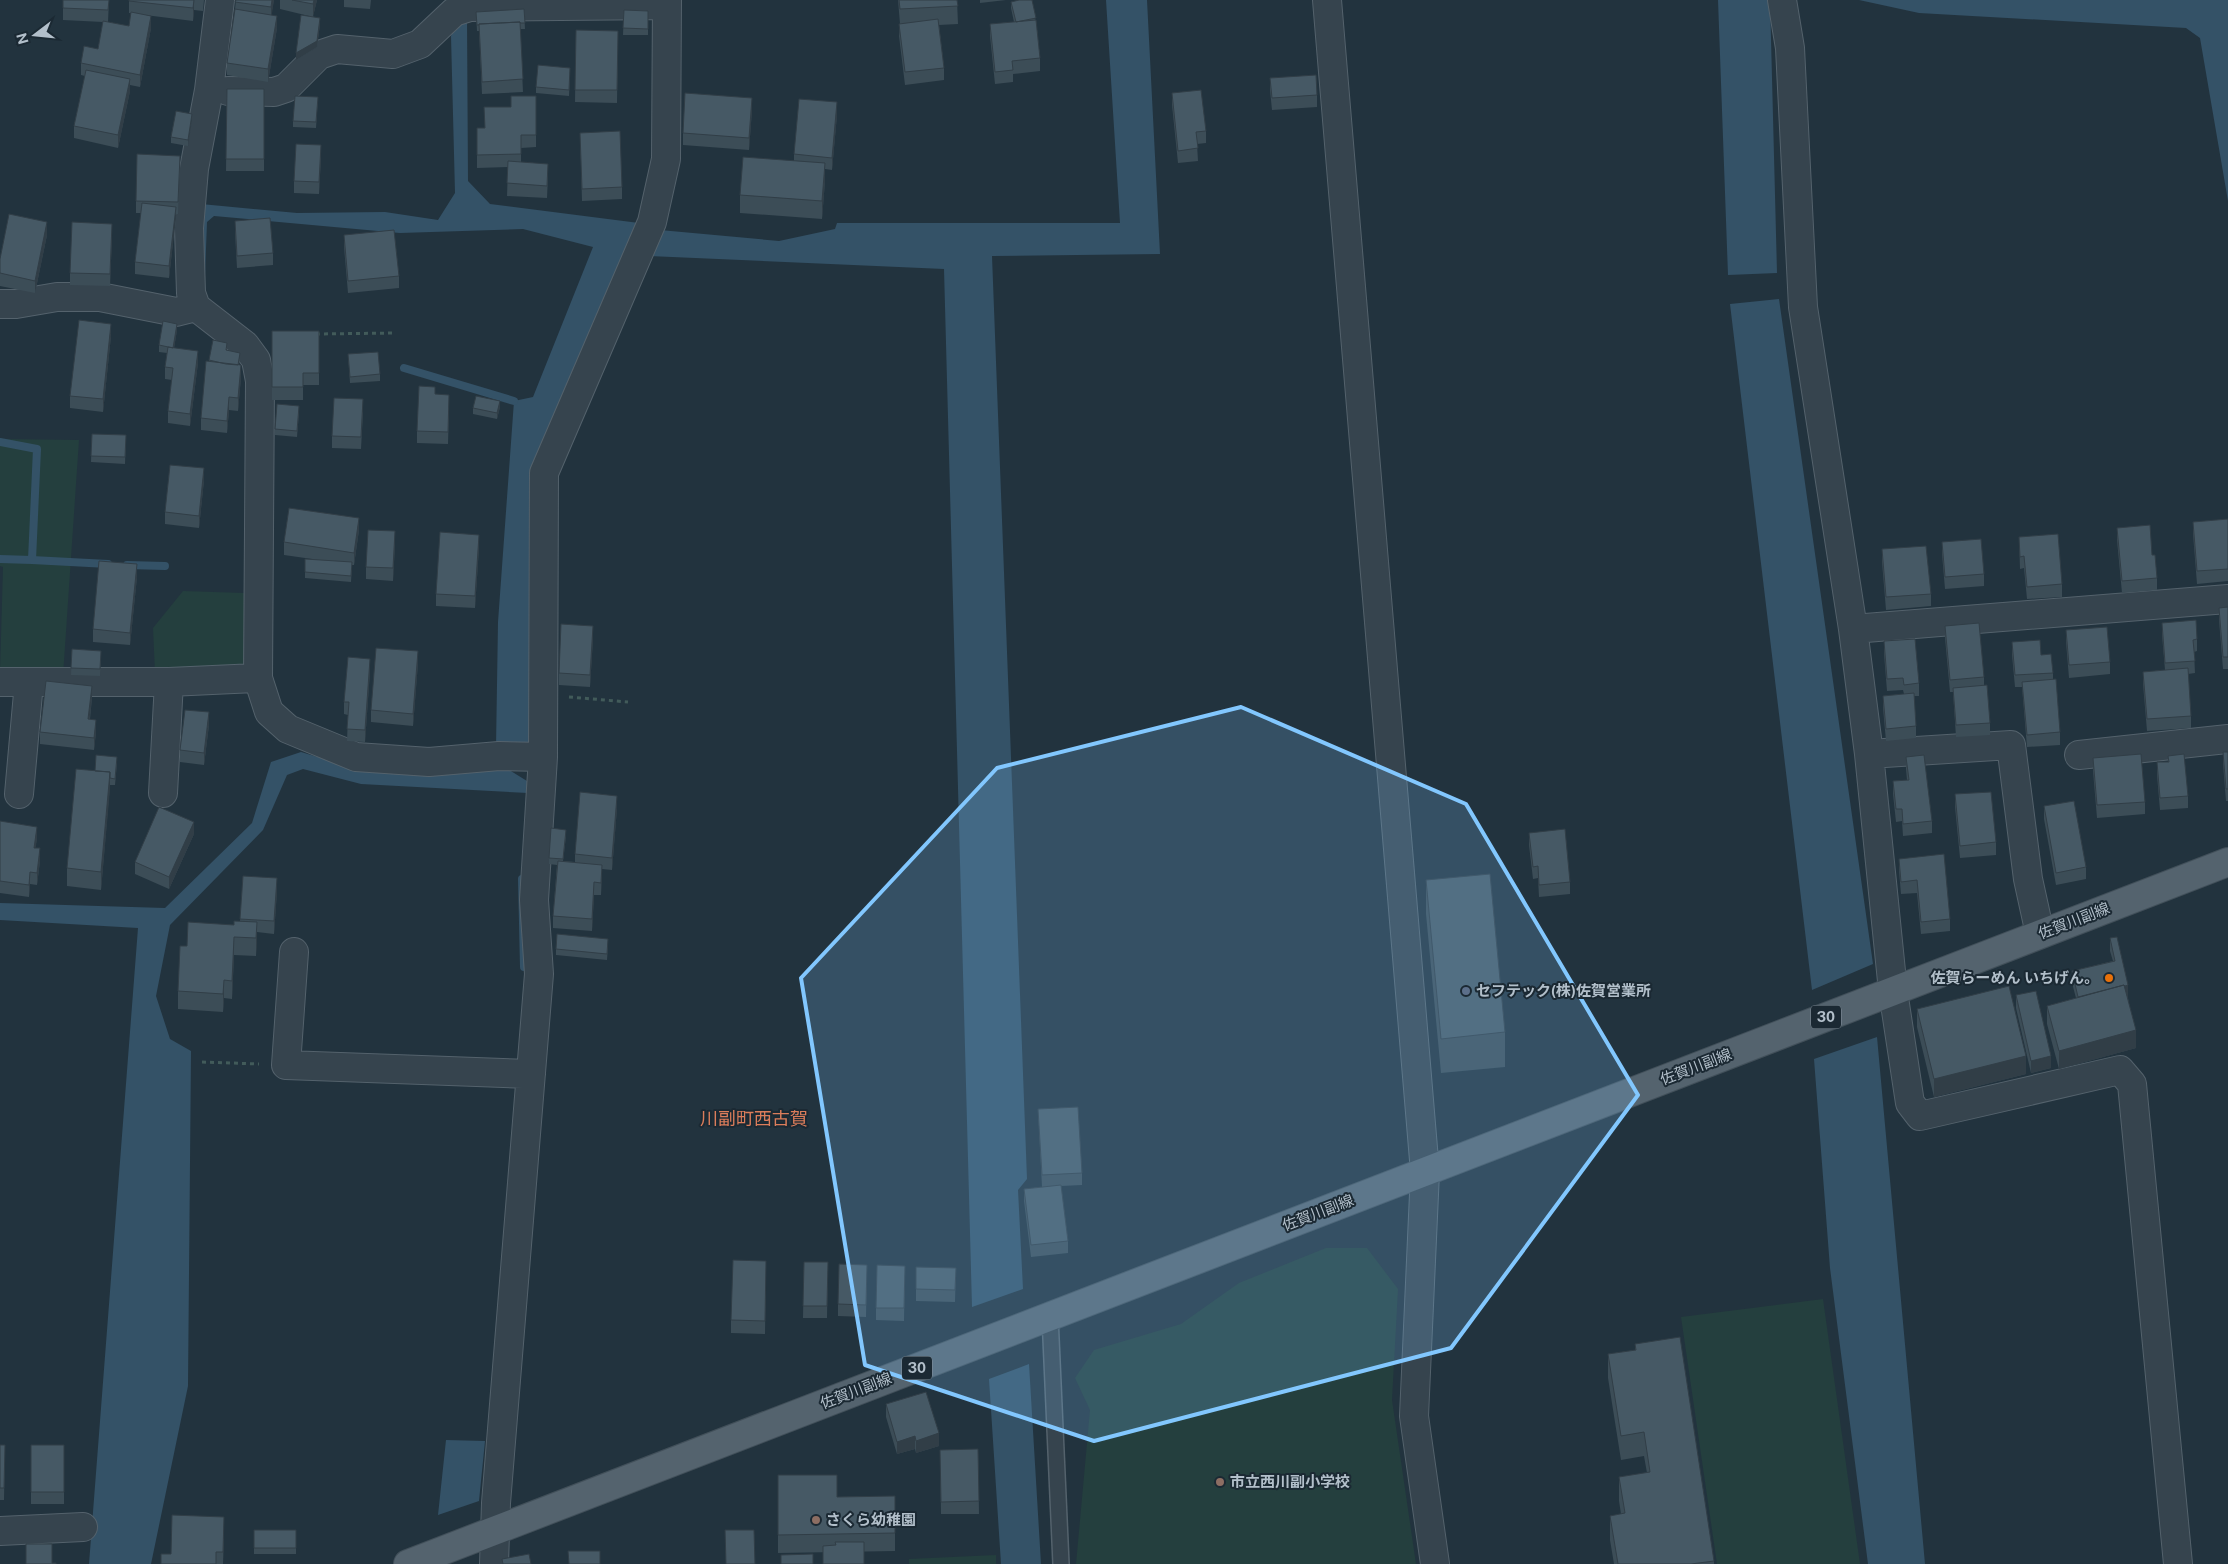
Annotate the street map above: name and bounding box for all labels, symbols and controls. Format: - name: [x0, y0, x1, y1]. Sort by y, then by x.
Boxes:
- north arrow: [10, 10, 60, 60]
- text: N: [13, 31, 32, 46]
- street label: 佐賀川副線: [2036, 899, 2112, 942]
- place label: 佐賀らーめん いちげん。: [1931, 969, 2099, 986]
- marker: 佐賀らーめん いちげん。: [2103, 972, 2115, 984]
- place label: セフテック(株)佐賀営業所: [1476, 982, 1651, 999]
- marker: セフテック(株)佐賀営業所: [1460, 985, 1472, 997]
- road number: 30: [1811, 1006, 1841, 1028]
- street label: 佐賀川副線: [1658, 1045, 1734, 1088]
- district label: 川副町西古賀: [700, 1108, 808, 1129]
- street label: 佐賀川副線: [1280, 1191, 1356, 1234]
- road number: 30: [902, 1356, 932, 1380]
- street label: 佐賀川副線: [818, 1369, 894, 1412]
- place label: 市立西川副小学校: [1230, 1473, 1350, 1490]
- marker: 市立西川副小学校: [1214, 1476, 1226, 1488]
- place label: さくら幼稚園: [826, 1511, 916, 1528]
- marker: さくら幼稚園: [810, 1514, 822, 1526]

